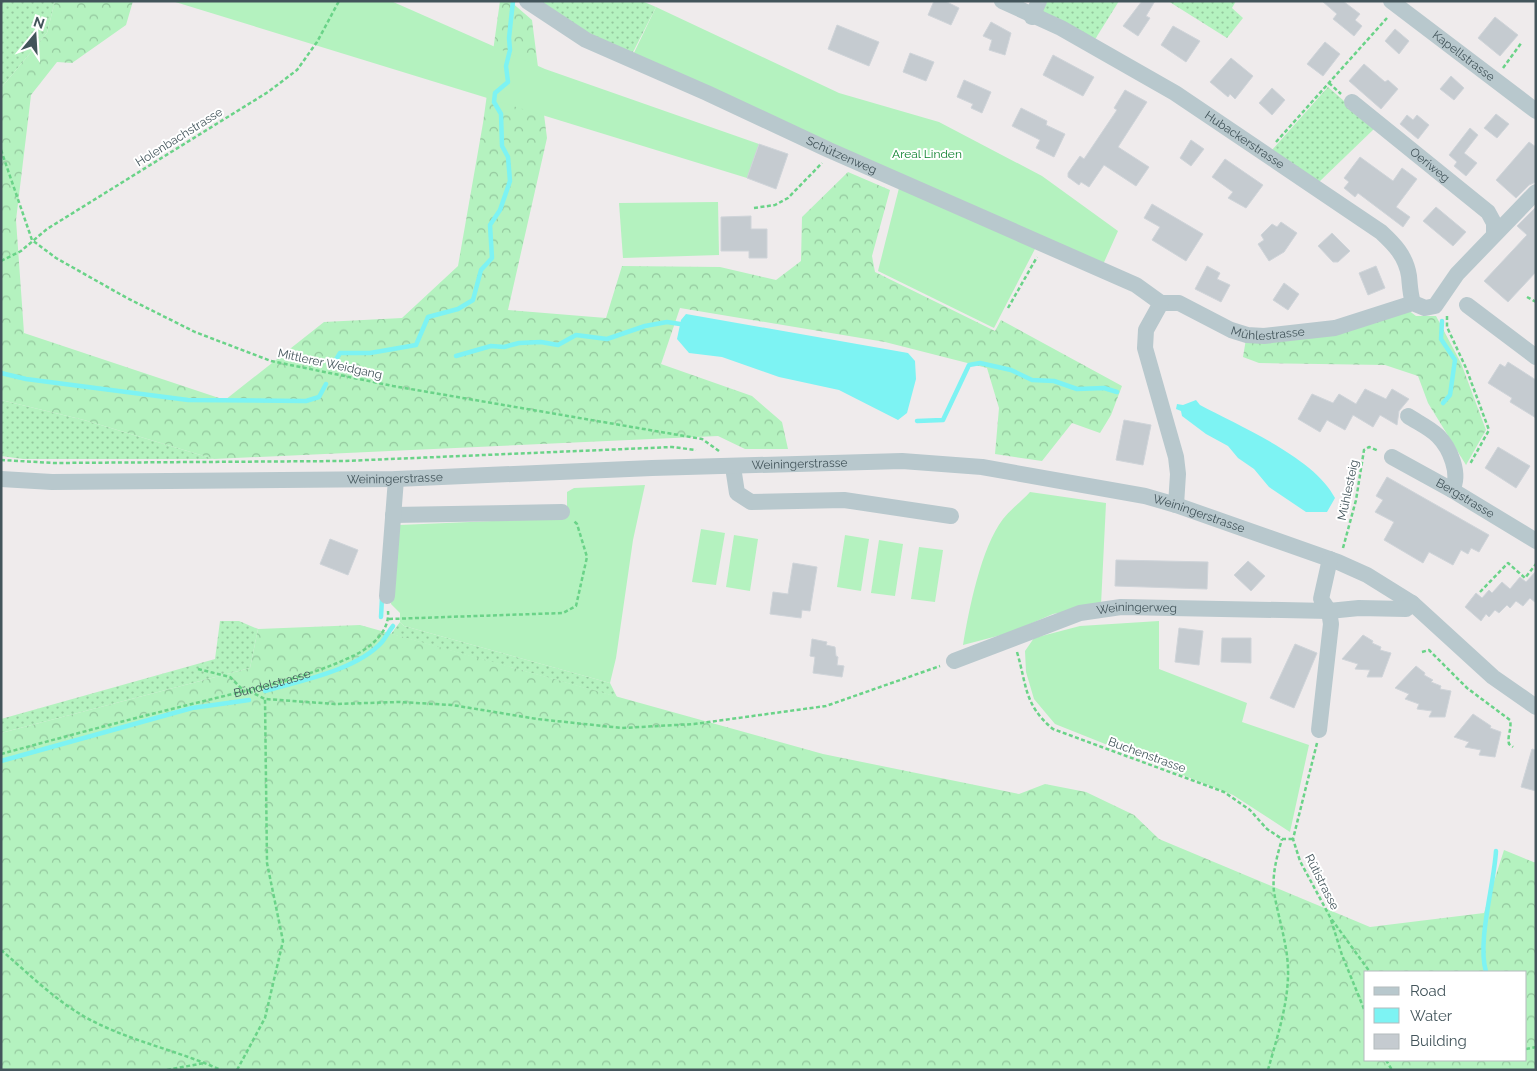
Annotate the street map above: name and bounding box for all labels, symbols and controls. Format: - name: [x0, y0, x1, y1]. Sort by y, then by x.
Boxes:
- north arrow: [10, 10, 60, 60]
- text: N: [31, 13, 47, 32]
- street label: Kapellstrasse: [1430, 28, 1497, 84]
- street label: Holenbachstrasse: [133, 105, 225, 169]
- street label: Hubackerstrasse: [1202, 108, 1287, 172]
- street label: Schützenweg: [804, 133, 879, 177]
- street label: Oeriweg: [1407, 145, 1452, 185]
- park label: Areal Linden: [892, 147, 962, 161]
- street label: Mühlestrasse: [1229, 323, 1305, 343]
- street label: Mittlerer Weidgang: [277, 346, 383, 382]
- street label: Weiningerstrasse: [751, 456, 848, 472]
- street label: Mühlesteig: [1335, 458, 1361, 522]
- street label: Weiningerstrasse: [347, 470, 443, 486]
- street label: Bergstrasse: [1433, 476, 1497, 521]
- street label: Weiningerstrasse: [1152, 492, 1247, 536]
- street label: Weiningerweg: [1096, 600, 1177, 617]
- street label: Bündelstrasse: [232, 666, 312, 701]
- street label: Buchenstrasse: [1106, 734, 1188, 776]
- street label: Rütistrasse: [1302, 852, 1342, 912]
- legend: [1364, 971, 1527, 1061]
- text: Road: [1410, 982, 1446, 1000]
- text: Water: [1410, 1007, 1453, 1025]
- text: Building: [1410, 1032, 1467, 1050]

